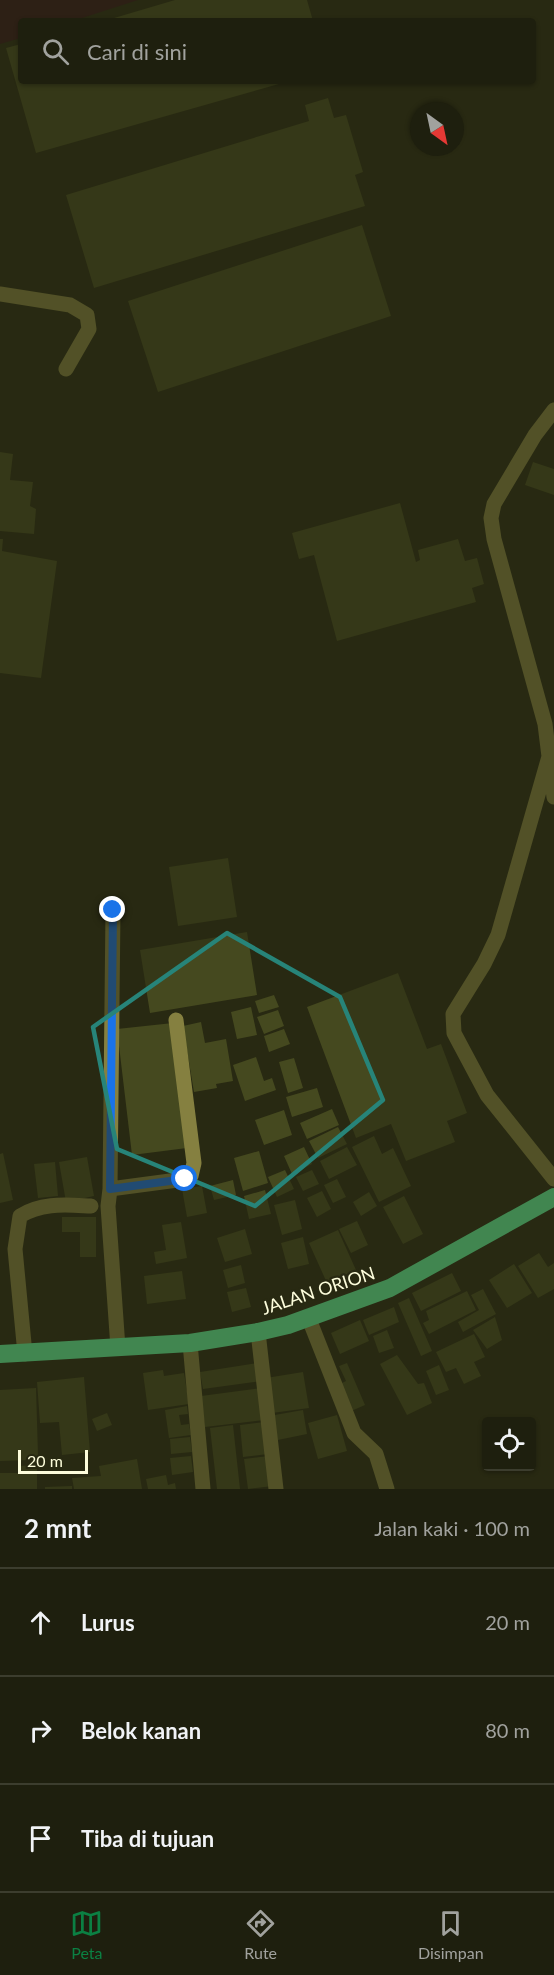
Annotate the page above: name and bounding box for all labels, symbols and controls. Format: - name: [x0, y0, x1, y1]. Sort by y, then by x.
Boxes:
- search box: [18, 18, 536, 84]
- icon: search: [39, 35, 72, 68]
- text: Cari di sini: [87, 38, 187, 65]
- north arrow: [410, 102, 464, 156]
- route end: [99, 896, 125, 922]
- route start: [171, 1165, 197, 1191]
- street label: JALAN ORION: [258, 1261, 378, 1319]
- map controls: [482, 1417, 536, 1471]
- button: locate: [482, 1417, 536, 1471]
- scale bar: [18, 1447, 88, 1474]
- text: 20 m: [27, 1451, 63, 1470]
- text: 2 mnt: [24, 1512, 91, 1544]
- text: Jalan kaki · 100 m: [374, 1516, 530, 1540]
- icon: ahead: [24, 1606, 57, 1639]
- text: Lurus: [81, 1609, 135, 1636]
- text: 20 m: [485, 1610, 530, 1634]
- icon: right: [24, 1714, 57, 1747]
- text: Belok kanan: [81, 1717, 201, 1744]
- text: 80 m: [485, 1718, 530, 1742]
- icon: arrive: [24, 1822, 57, 1855]
- text: Tiba di tujuan: [81, 1825, 214, 1852]
- tab: Peta: [70, 1907, 103, 1962]
- tab: Rute: [244, 1907, 277, 1962]
- tab: Disimpan: [418, 1907, 484, 1962]

